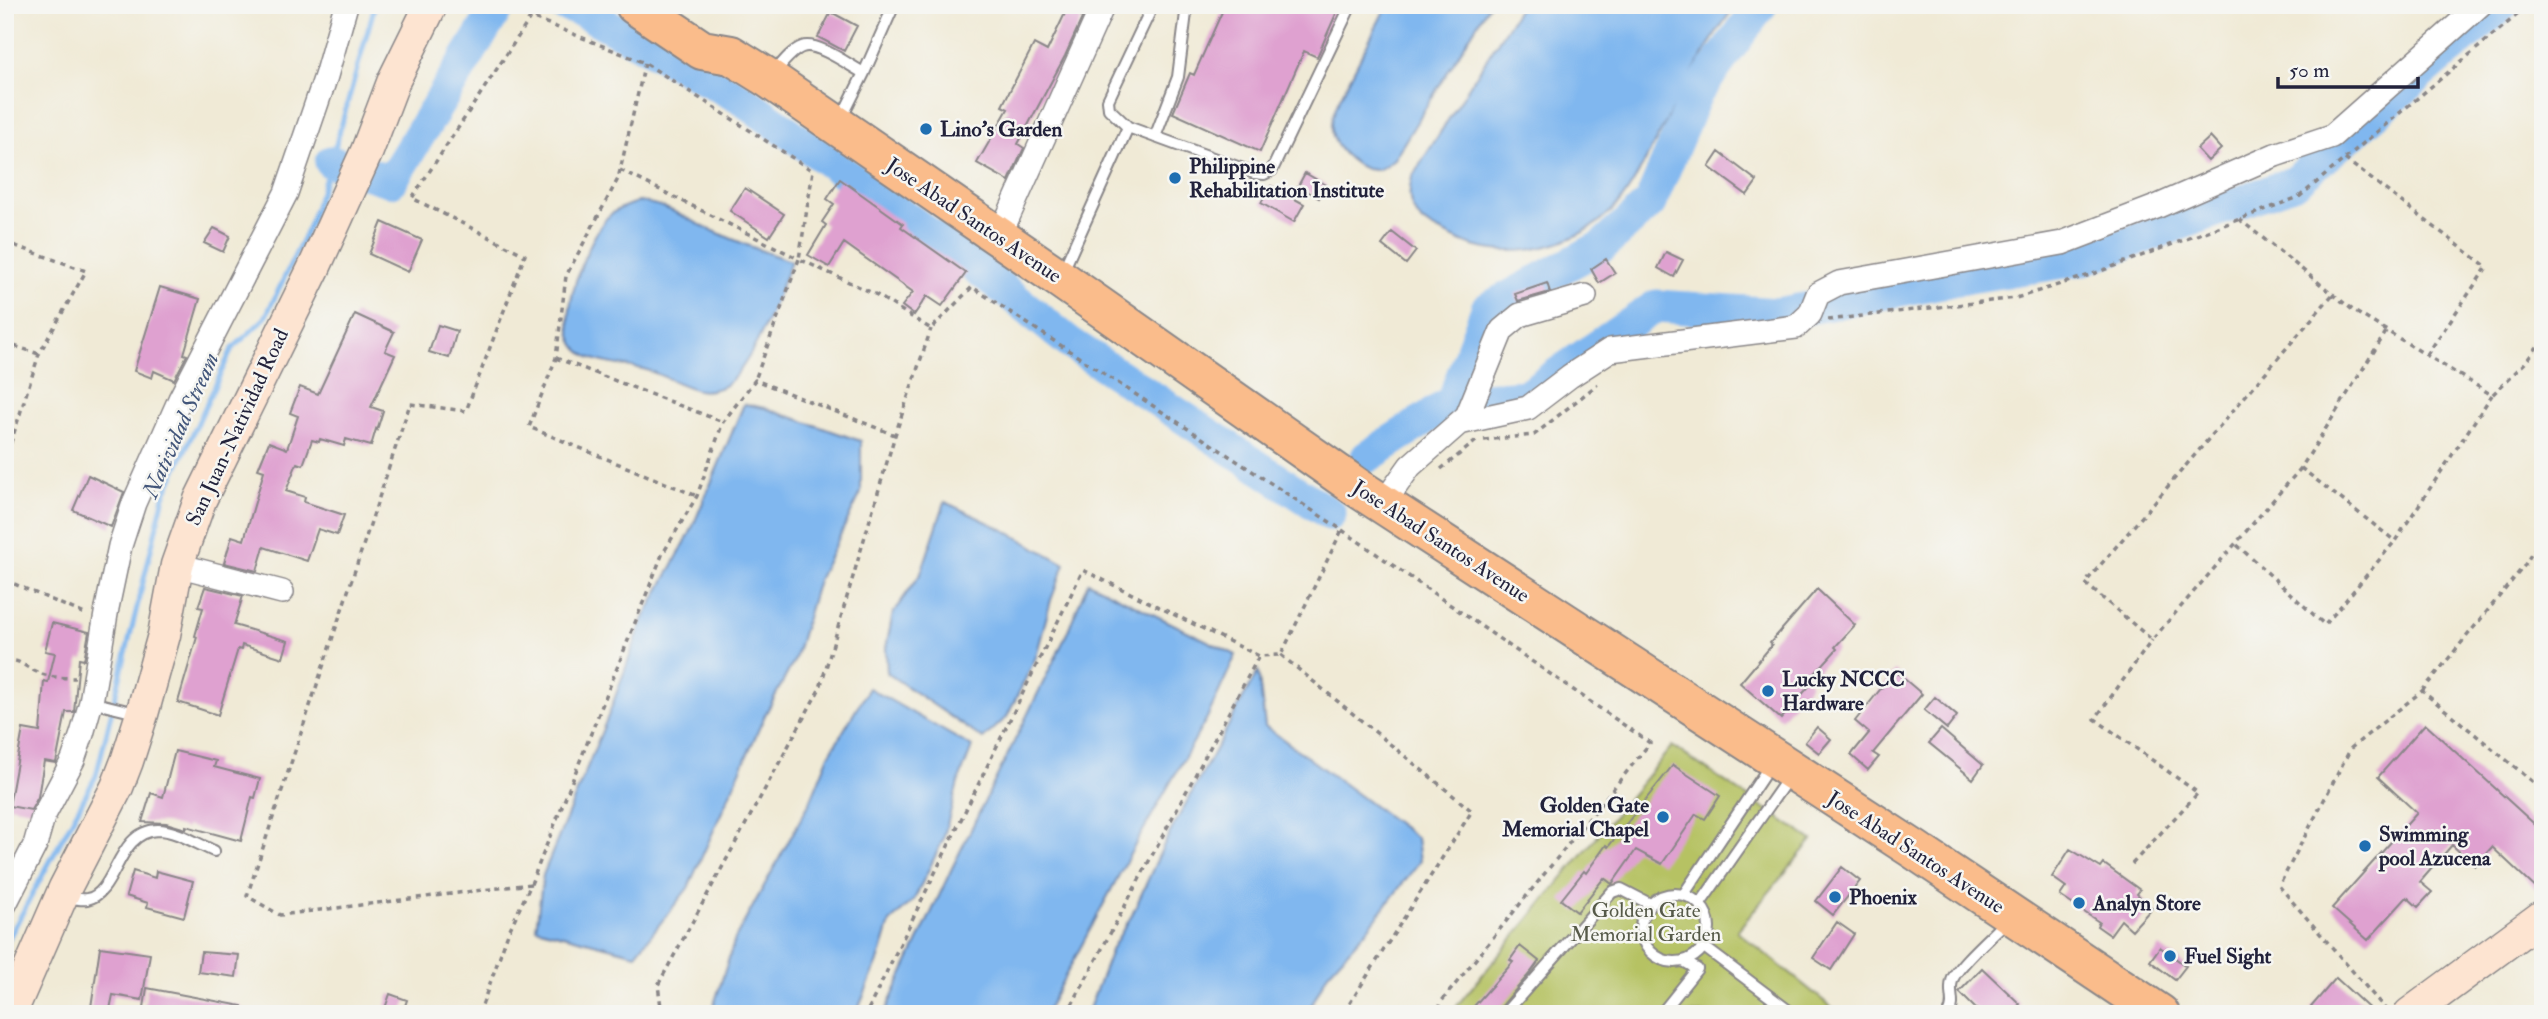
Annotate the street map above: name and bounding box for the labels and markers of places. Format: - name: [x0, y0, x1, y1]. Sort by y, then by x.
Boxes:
- place label: Lino's Garden: [940, 116, 1062, 143]
- marker: Lino's Garden: [918, 121, 934, 137]
- place label: Philippine Rehabilitation Institute: [1189, 153, 1384, 204]
- marker: Philippine Rehabilitation Institute: [1167, 170, 1183, 186]
- place label: Lucky NCCC Hardware: [1782, 666, 1905, 717]
- marker: Lucky NCCC Hardware: [1760, 683, 1776, 699]
- place label: Golden Gate Memorial Chapel: [1501, 792, 1650, 843]
- marker: Golden Gate Memorial Chapel: [1655, 809, 1671, 825]
- place label: Swimming pool Azucena: [2378, 821, 2492, 872]
- marker: Swimming pool Azucena: [2357, 838, 2373, 854]
- place label: Phoenix: [1849, 884, 1918, 911]
- marker: Phoenix: [1827, 889, 1843, 905]
- place label: Analyn Store: [2092, 890, 2201, 917]
- marker: Analyn Store: [2071, 895, 2087, 911]
- place label: Fuel Sight: [2184, 943, 2272, 970]
- marker: Fuel Sight: [2162, 948, 2178, 964]

